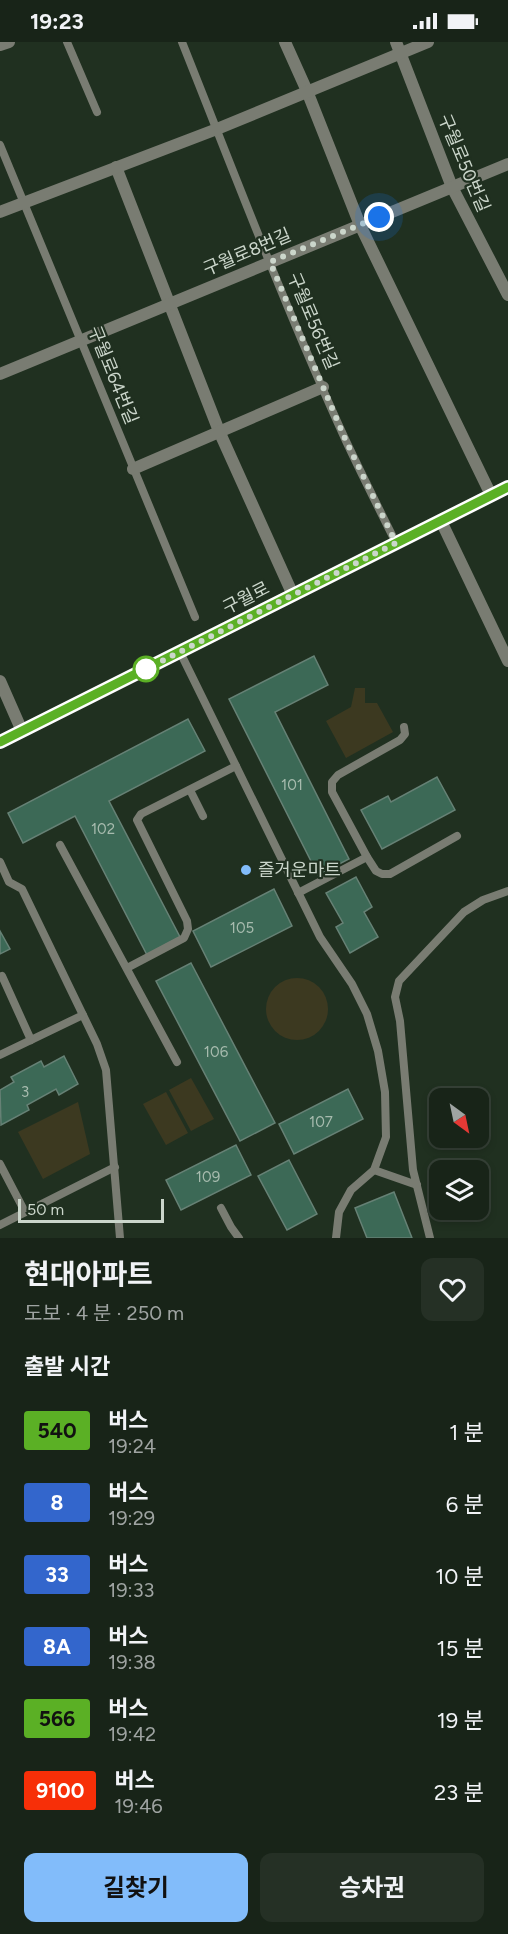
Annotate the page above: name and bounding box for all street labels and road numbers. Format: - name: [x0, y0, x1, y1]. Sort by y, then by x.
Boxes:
- street label: 구월로50번길: [433, 111, 495, 215]
- street label: 구월로8번길: [200, 224, 294, 280]
- street label: 구월로56번길: [283, 269, 343, 373]
- street label: 구월로64번길: [83, 323, 143, 427]
- street label: 구월로: [219, 577, 273, 619]

